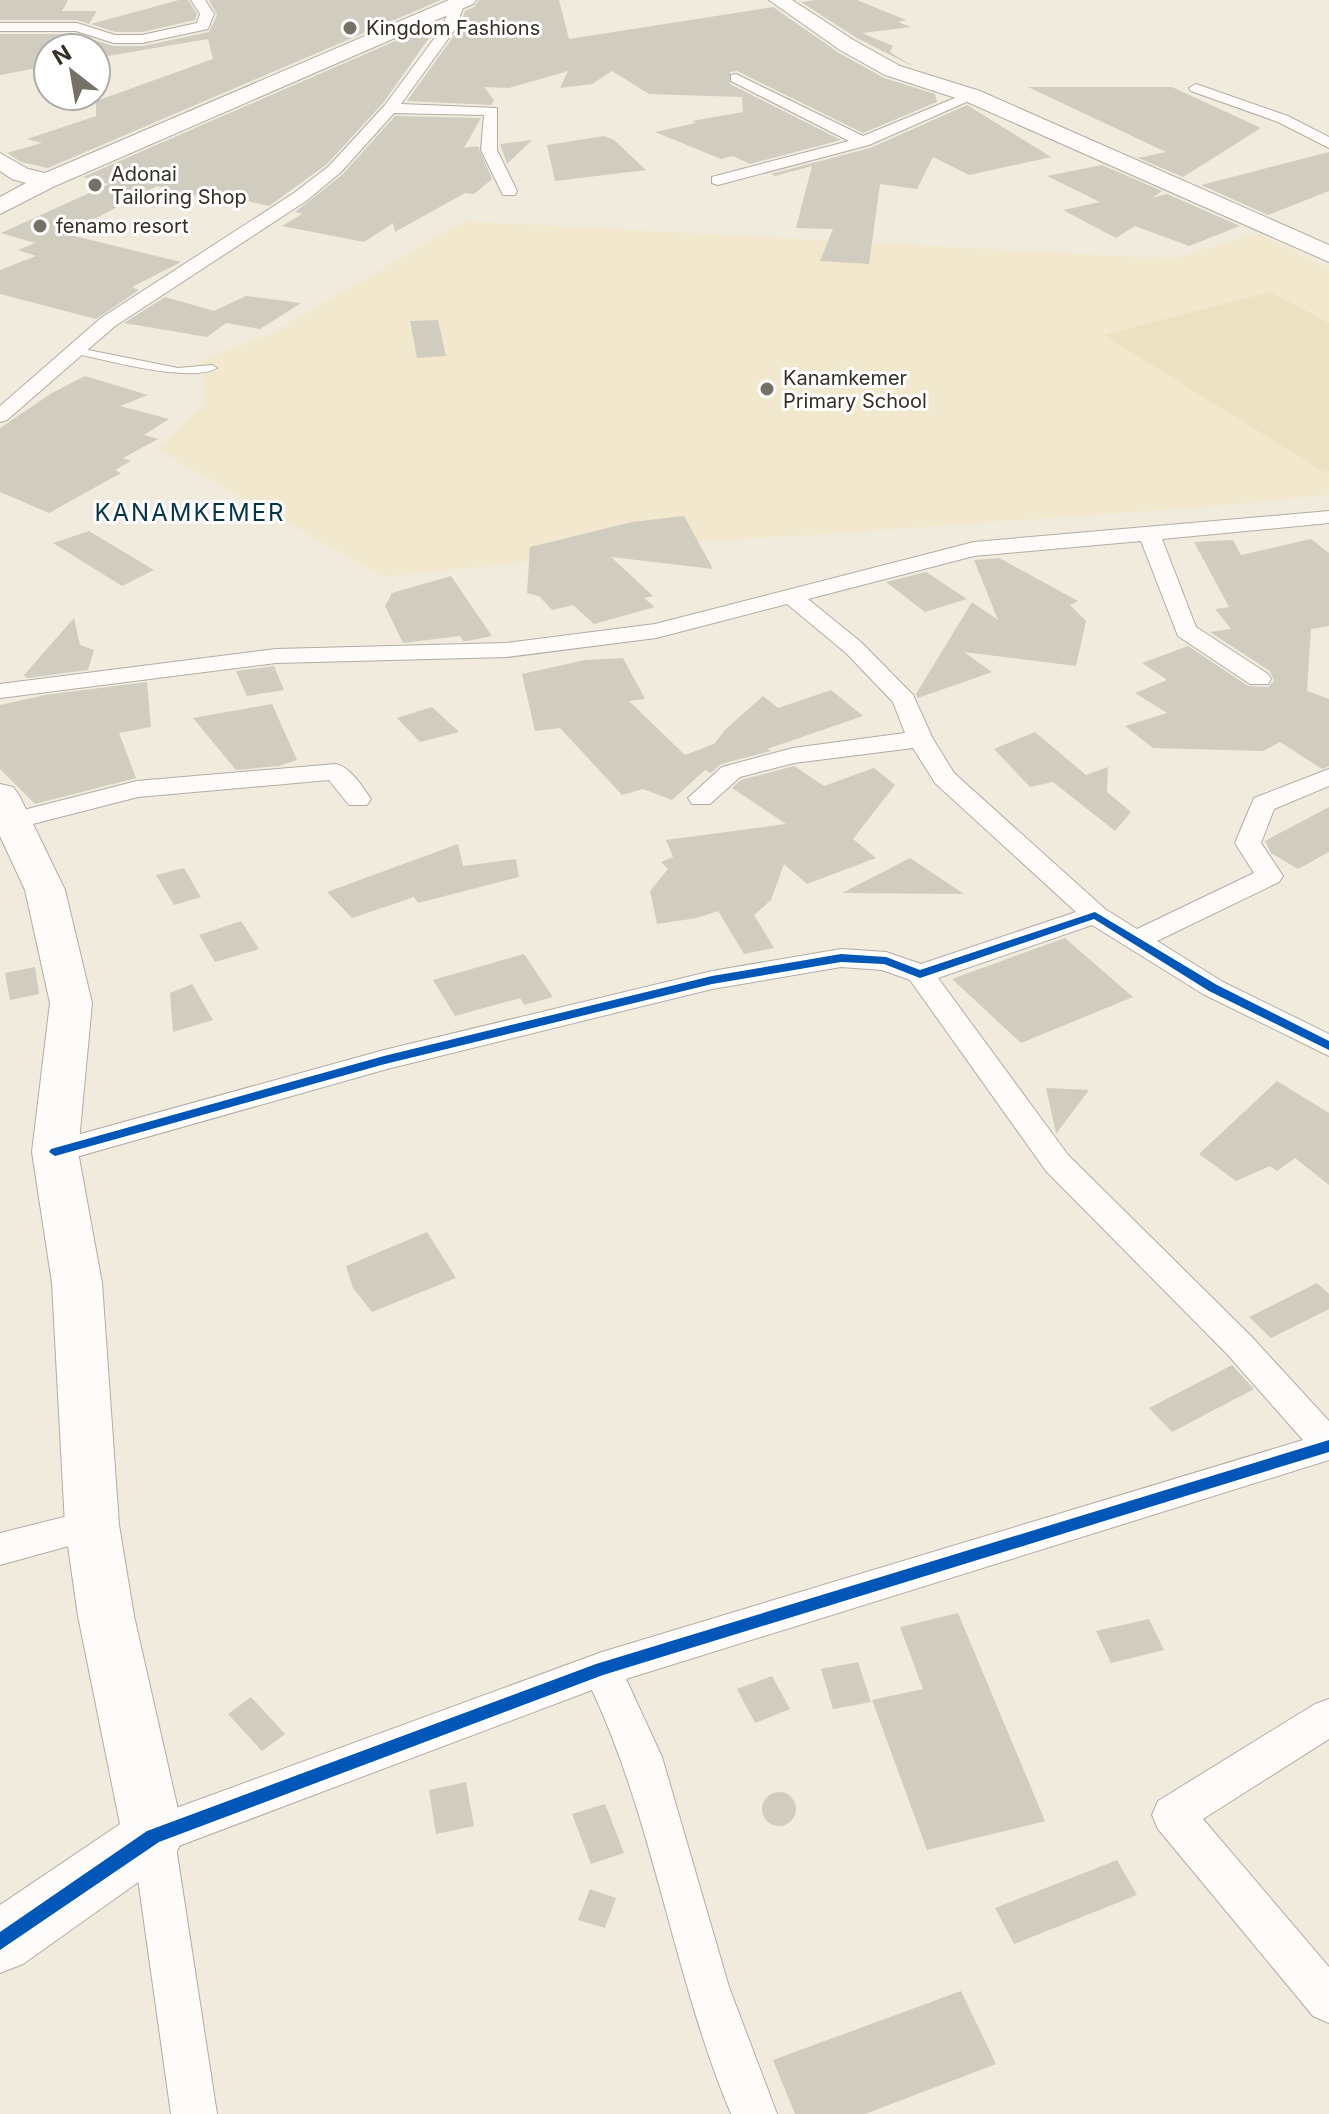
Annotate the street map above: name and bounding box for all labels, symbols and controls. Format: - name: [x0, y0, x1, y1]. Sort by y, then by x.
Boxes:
- place label: Kingdom Fashions: [366, 16, 540, 40]
- marker: Kingdom Fashions: [341, 19, 359, 37]
- north arrow: [32, 32, 112, 112]
- text: N: [48, 39, 76, 70]
- place label: Adonai Tailoring Shop: [111, 162, 247, 209]
- marker: Adonai Tailoring Shop: [86, 176, 104, 194]
- place label: fenamo resort: [56, 214, 189, 238]
- marker: fenamo resort: [31, 217, 49, 235]
- place label: Kanamkemer Primary School: [783, 366, 927, 413]
- marker: Kanamkemer Primary School: [758, 380, 776, 398]
- district label: KANAMKEMER: [94, 498, 286, 527]

